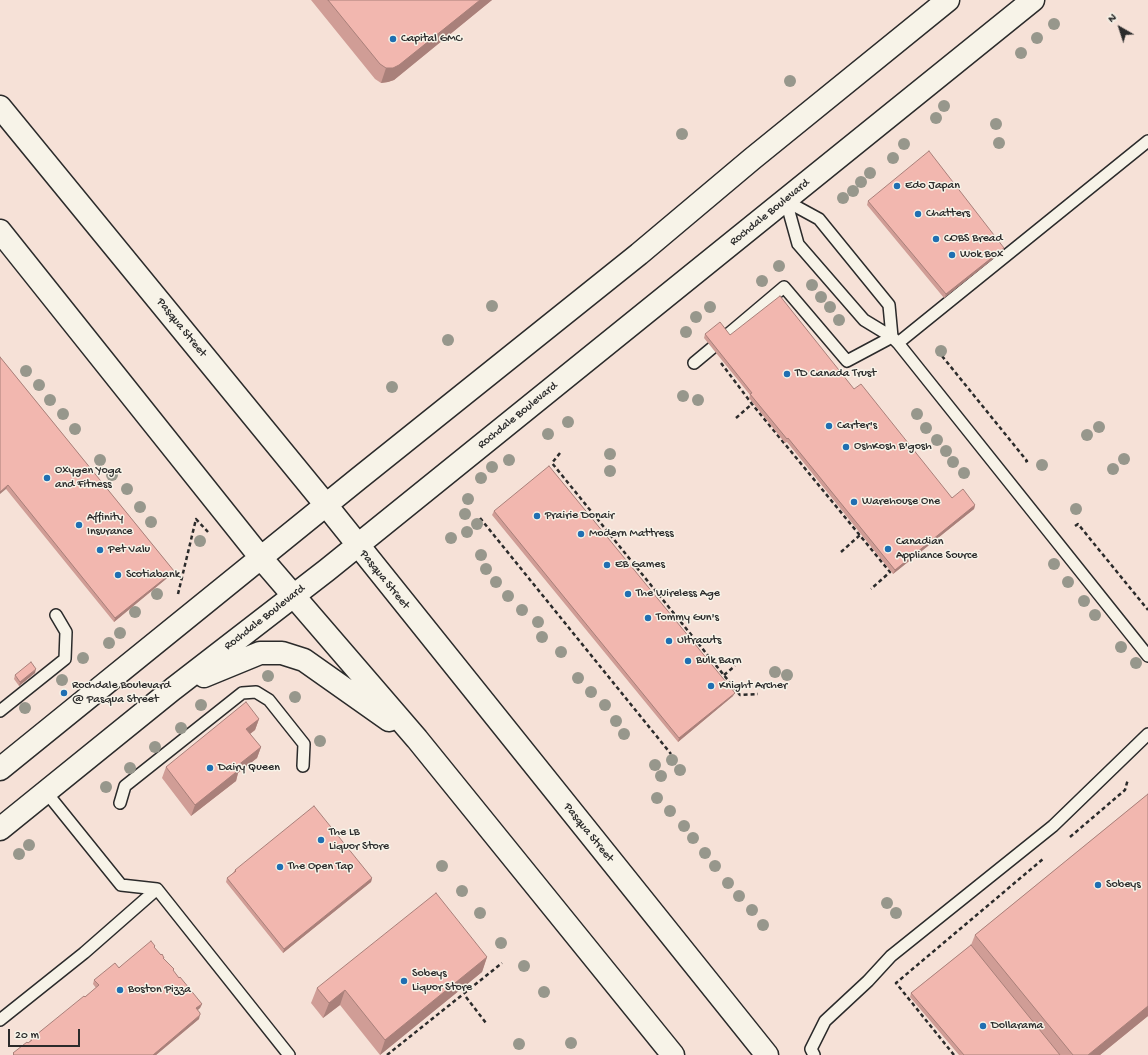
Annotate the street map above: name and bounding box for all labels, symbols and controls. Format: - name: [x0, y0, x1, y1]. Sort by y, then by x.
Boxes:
- north arrow: [1100, 8, 1140, 48]
- text: N: [1106, 12, 1119, 26]
- place label: Capital GMC: [401, 32, 462, 46]
- marker: Capital GMC: [388, 34, 398, 44]
- street label: Rochdale Boulevard: [727, 176, 813, 250]
- place label: Edo Japan: [905, 179, 960, 193]
- marker: Edo Japan: [892, 181, 902, 191]
- place label: Chatters: [926, 207, 970, 221]
- marker: Chatters: [913, 209, 923, 219]
- place label: COBS Bread: [944, 232, 1003, 246]
- marker: COBS Bread: [931, 234, 941, 244]
- place label: Wok Box: [960, 248, 1003, 262]
- marker: Wok Box: [947, 250, 957, 260]
- street label: Pasqua Street: [153, 295, 209, 361]
- place label: TD Canada Trust: [795, 367, 876, 381]
- marker: TD Canada Trust: [782, 369, 792, 379]
- street label: Rochdale Boulevard: [475, 379, 561, 453]
- place label: Carter's: [837, 419, 877, 433]
- marker: Carter's: [824, 421, 834, 431]
- place label: OshKosh B'gosh: [854, 440, 932, 454]
- marker: OshKosh B'gosh: [841, 442, 851, 452]
- place label: Oxygen Yoga and Fitness: [55, 464, 121, 492]
- marker: Oxygen Yoga and Fitness: [42, 473, 52, 483]
- place label: Warehouse One: [862, 495, 940, 509]
- marker: Warehouse One: [849, 497, 859, 507]
- place label: Prairie Donair: [545, 509, 614, 523]
- place label: Affinity Insurance: [87, 511, 133, 539]
- marker: Prairie Donair: [532, 511, 542, 521]
- marker: Affinity Insurance: [74, 520, 84, 530]
- place label: Modern Mattress: [589, 527, 674, 541]
- marker: Modern Mattress: [576, 529, 586, 539]
- place label: Canadian Appliance Source: [896, 535, 978, 563]
- place label: Pet Valu: [108, 543, 150, 557]
- marker: Canadian Appliance Source: [883, 544, 893, 554]
- marker: Pet Valu: [95, 545, 105, 555]
- street label: Pasqua Street: [356, 547, 412, 613]
- place label: EB Games: [615, 558, 665, 572]
- marker: EB Games: [602, 560, 612, 570]
- place label: Scotiabank: [126, 568, 180, 582]
- marker: Scotiabank: [113, 570, 123, 580]
- street label: Rochdale Boulevard: [222, 582, 308, 654]
- place label: The Wireless Age: [636, 587, 720, 601]
- marker: The Wireless Age: [623, 589, 633, 599]
- place label: Tommy Gun's: [656, 611, 719, 625]
- marker: Tommy Gun's: [643, 613, 653, 623]
- place label: Ultracuts: [677, 634, 721, 648]
- marker: Ultracuts: [664, 636, 674, 646]
- place label: Bulk Barn: [696, 654, 741, 668]
- marker: Bulk Barn: [683, 656, 693, 666]
- place label: Rochdale Boulevard @ Pasqua Street: [72, 679, 170, 707]
- place label: Knight Archer: [719, 679, 787, 693]
- marker: Knight Archer: [706, 681, 716, 691]
- marker: Rochdale Boulevard @ Pasqua Street: [59, 688, 69, 698]
- place label: Dairy Queen: [218, 761, 280, 775]
- marker: Dairy Queen: [205, 763, 215, 773]
- street label: Pasqua Street: [560, 800, 616, 866]
- place label: The LB Liquor Store: [329, 826, 389, 854]
- marker: The LB Liquor Store: [316, 835, 326, 845]
- place label: The Open Tap: [288, 860, 353, 874]
- marker: The Open Tap: [275, 862, 285, 872]
- place label: Sobeys: [1106, 878, 1141, 892]
- marker: Sobeys: [1093, 880, 1103, 890]
- place label: Sobeys Liquor Store: [412, 967, 472, 995]
- marker: Sobeys Liquor Store: [399, 976, 409, 986]
- place label: Boston Pizza: [128, 983, 191, 997]
- marker: Boston Pizza: [115, 985, 125, 995]
- place label: Dollarama: [991, 1019, 1043, 1033]
- scale bar: [10, 1021, 82, 1047]
- marker: Dollarama: [978, 1021, 988, 1031]
- text: 20 m: [15, 1029, 39, 1043]

